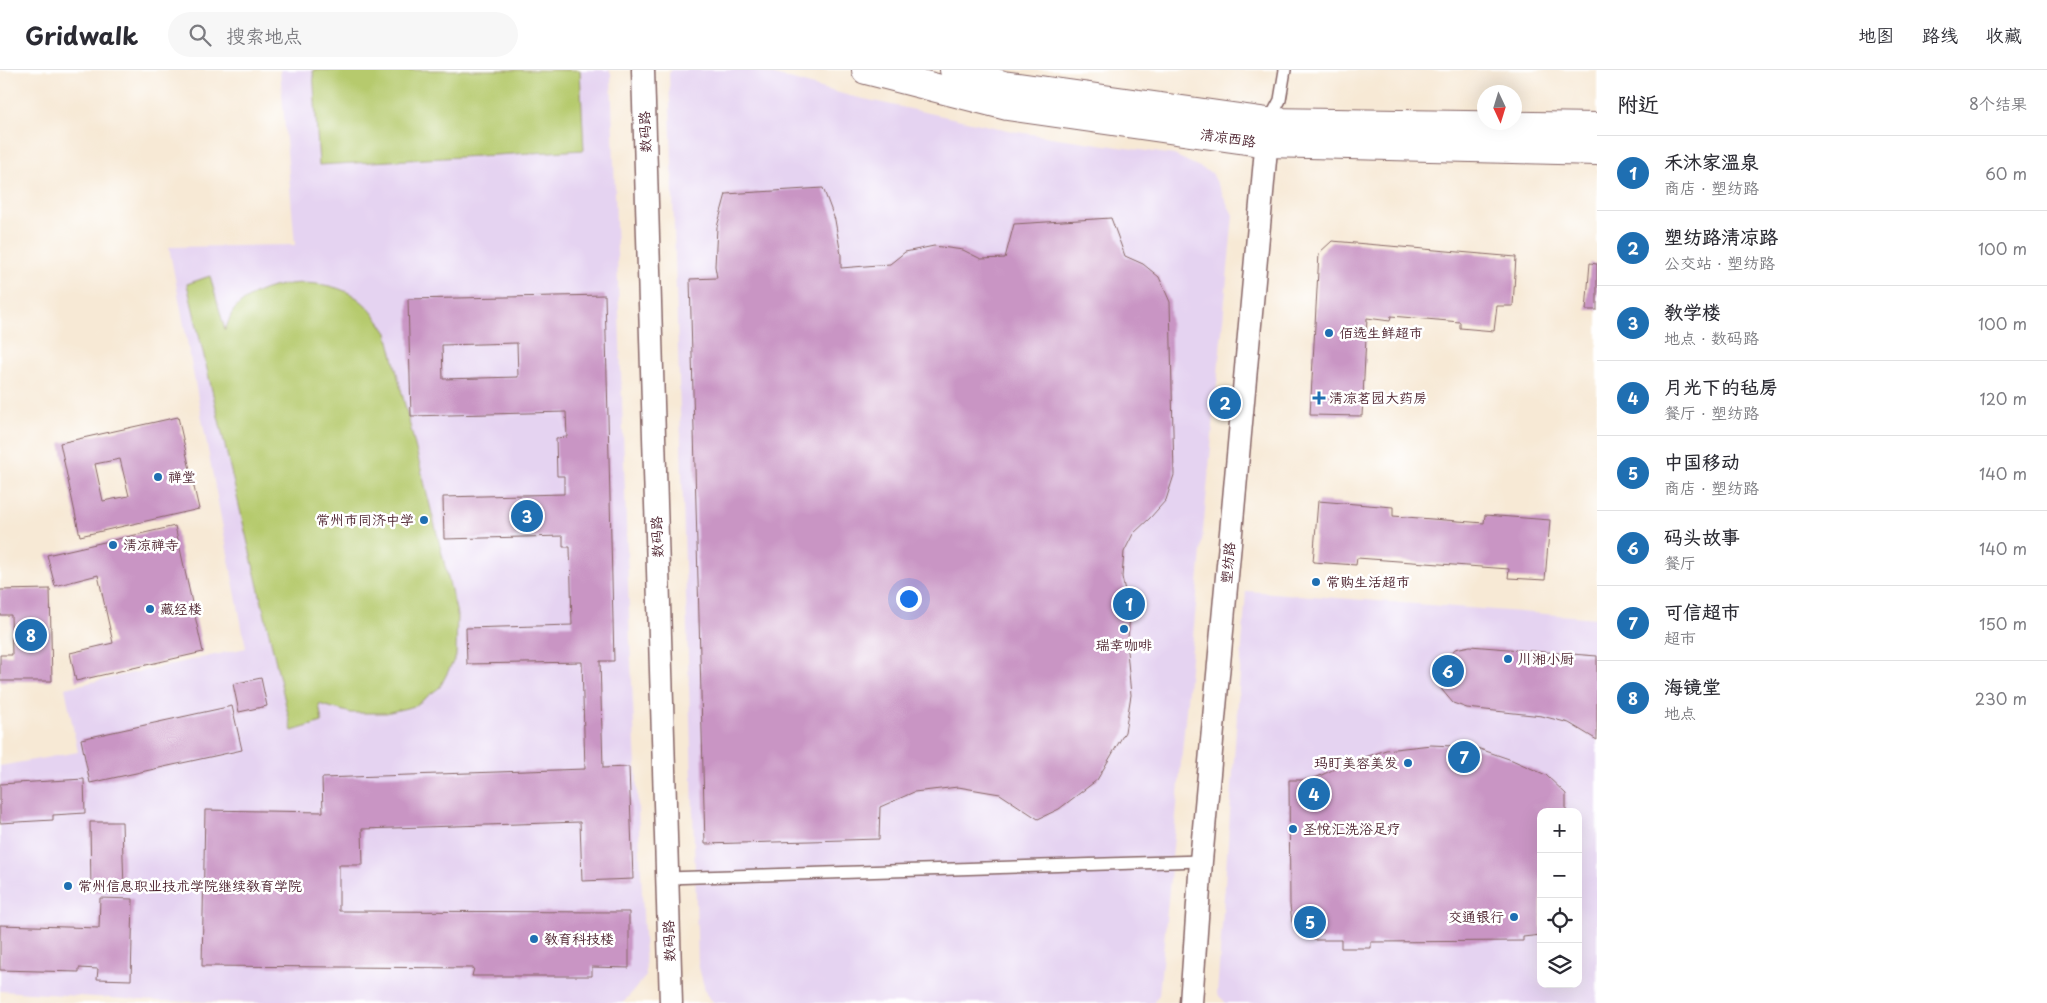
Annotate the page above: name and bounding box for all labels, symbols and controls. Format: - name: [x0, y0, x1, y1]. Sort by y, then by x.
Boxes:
- search box: [168, 12, 518, 57]
- text: Gridwalk: [25, 17, 138, 53]
- icon: search: [186, 21, 214, 49]
- text: 搜索地点: [226, 21, 302, 49]
- text: 地图: [1858, 21, 1894, 48]
- text: 路线: [1922, 21, 1958, 48]
- text: 收藏: [1986, 21, 2022, 48]
- north arrow: [1477, 85, 1522, 130]
- text: 附近: [1617, 87, 1659, 119]
- text: 8个结果: [1969, 91, 2027, 115]
- street label: 数码路: [633, 111, 656, 153]
- street label: 清凉西路: [1199, 123, 1257, 152]
- text: 禾沐家温泉: [1664, 147, 1759, 175]
- text: 1: [1629, 161, 1637, 185]
- text: 60 m: [1985, 161, 2027, 185]
- text: 商店 · 塑纺路: [1664, 175, 1759, 199]
- text: 塑纺路清凉路: [1664, 222, 1778, 250]
- text: 2: [1627, 236, 1639, 260]
- text: 100 m: [1978, 236, 2027, 260]
- text: 公交站 · 塑纺路: [1664, 250, 1775, 274]
- text: 教学楼: [1664, 297, 1721, 325]
- text: 3: [1628, 311, 1638, 335]
- text: 100 m: [1978, 311, 2027, 335]
- place label: 佰选生鲜超市: [1339, 322, 1423, 343]
- text: 地点 · 数码路: [1664, 325, 1759, 349]
- marker: 佰选生鲜超市: [1323, 327, 1335, 339]
- text: 月光下的毡房: [1664, 372, 1778, 400]
- pin: 2: [1209, 384, 1241, 422]
- text: 4: [1628, 386, 1638, 410]
- text: 120 m: [1980, 386, 2027, 410]
- place label: 清凉茗园大药房: [1329, 387, 1427, 408]
- marker: 清凉茗园大药房: [1313, 392, 1325, 404]
- text: 餐厅 · 塑纺路: [1664, 400, 1759, 424]
- text: 中国移动: [1664, 447, 1740, 475]
- text: 5: [1628, 461, 1638, 485]
- text: 140 m: [1979, 461, 2027, 485]
- place label: 禅堂: [168, 466, 196, 487]
- marker: 禅堂: [152, 471, 164, 483]
- text: 商店 · 塑纺路: [1664, 475, 1759, 499]
- pin: 3: [511, 497, 543, 535]
- place label: 常州市同济中学: [316, 509, 414, 530]
- marker: 常州市同济中学: [418, 514, 430, 526]
- street label: 数码路: [645, 516, 668, 558]
- text: 码头故事: [1664, 522, 1740, 550]
- place label: 清凉禅寺: [123, 534, 179, 555]
- text: 6: [1627, 536, 1639, 560]
- text: 140 m: [1979, 536, 2027, 560]
- marker: 清凉禅寺: [107, 539, 119, 551]
- street label: 塑纺路: [1215, 541, 1240, 585]
- text: 餐厅: [1664, 550, 1696, 574]
- place label: 常购生活超市: [1326, 571, 1410, 592]
- marker: 常购生活超市: [1310, 576, 1322, 588]
- pin: 1: [1113, 585, 1145, 623]
- your location: [896, 586, 922, 612]
- text: 可信超市: [1664, 597, 1740, 625]
- place label: 藏经楼: [160, 598, 202, 619]
- marker: 藏经楼: [144, 603, 156, 615]
- text: 7: [1628, 611, 1638, 635]
- text: 150 m: [1979, 611, 2027, 635]
- pin: 8: [15, 616, 47, 654]
- marker: 瑞幸咖啡: [1118, 623, 1130, 635]
- text: 超市: [1664, 625, 1696, 649]
- place label: 瑞幸咖啡: [1095, 634, 1152, 655]
- place label: 川湘小厨: [1518, 648, 1574, 669]
- pin: 6: [1432, 652, 1464, 690]
- marker: 川湘小厨: [1502, 653, 1514, 665]
- text: 海镜堂: [1664, 672, 1721, 700]
- text: 8: [1628, 686, 1638, 710]
- text: 230 m: [1975, 686, 2027, 710]
- text: 地点: [1664, 700, 1696, 724]
- pin: 7: [1448, 738, 1480, 776]
- place label: 玛盯美容美发: [1314, 752, 1398, 773]
- marker: 玛盯美容美发: [1402, 757, 1414, 769]
- pin: 4: [1298, 775, 1330, 813]
- map controls: [1537, 808, 1582, 988]
- button: +: [1537, 808, 1582, 853]
- place label: 圣悦汇洗浴足疗: [1303, 818, 1401, 839]
- marker: 圣悦汇洗浴足疗: [1287, 823, 1299, 835]
- button: −: [1537, 853, 1582, 898]
- place label: 常州信息职业技术学院继续教育学院: [78, 875, 302, 896]
- marker: 常州信息职业技术学院继续教育学院: [62, 880, 74, 892]
- button: locate: [1537, 898, 1582, 943]
- pin: 5: [1294, 903, 1326, 941]
- place label: 交通银行: [1448, 906, 1504, 927]
- marker: 交通银行: [1508, 911, 1520, 923]
- street label: 数码路: [657, 920, 680, 962]
- place label: 教育科技楼: [544, 928, 614, 949]
- marker: 教育科技楼: [528, 933, 540, 945]
- button: layers: [1537, 943, 1582, 988]

